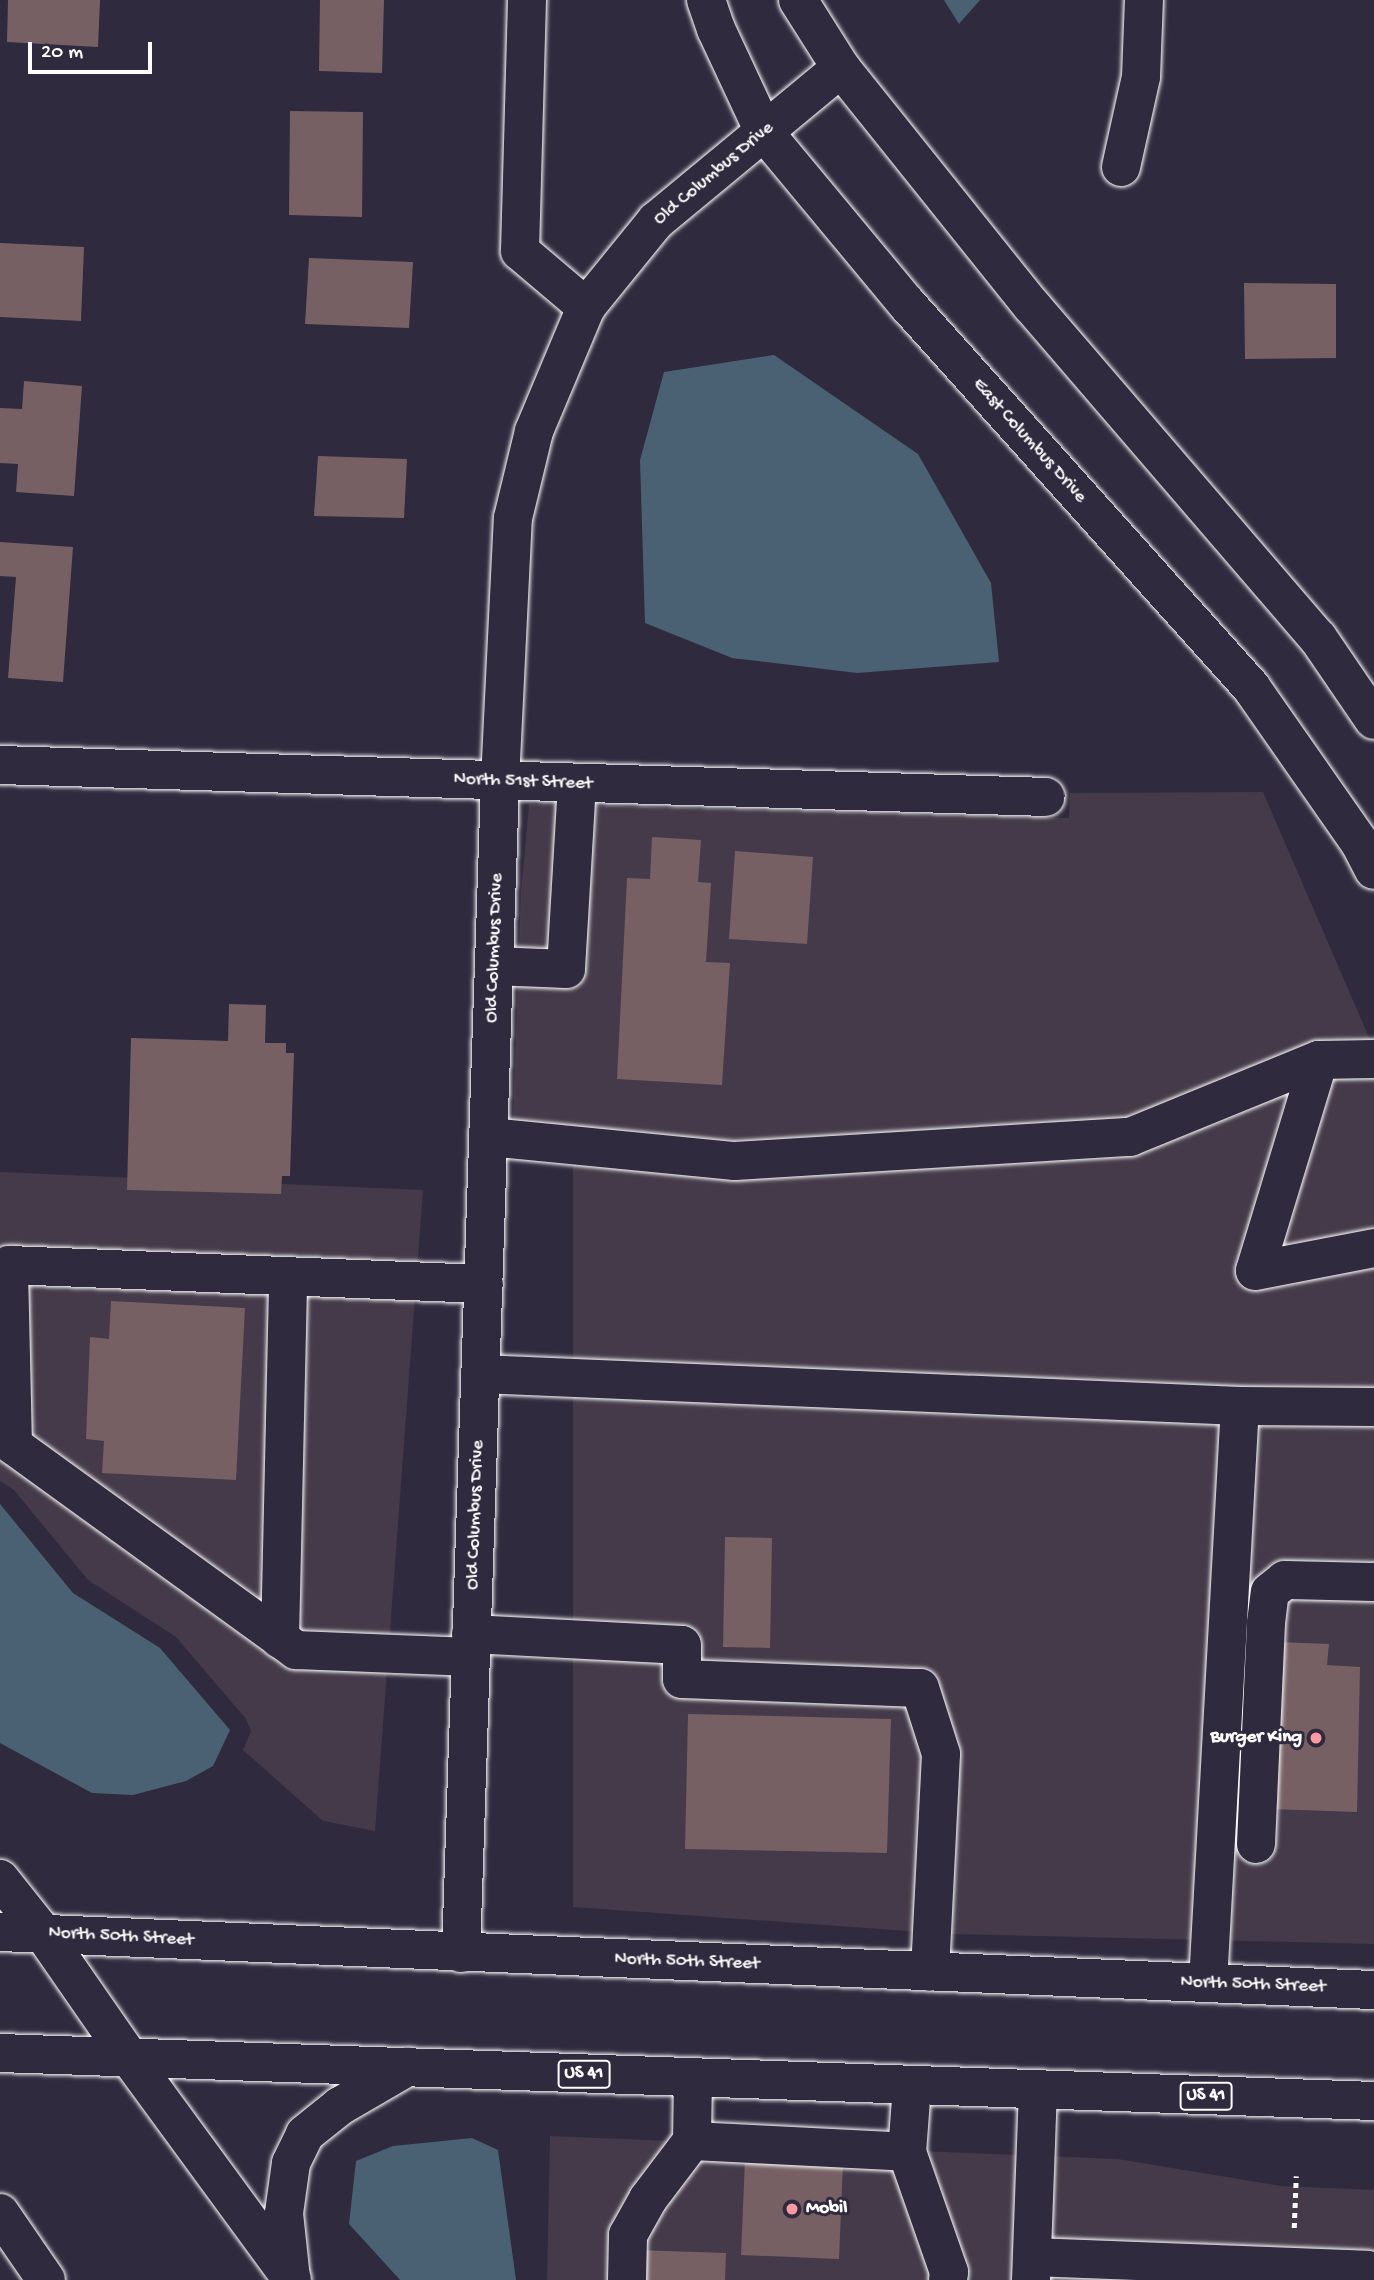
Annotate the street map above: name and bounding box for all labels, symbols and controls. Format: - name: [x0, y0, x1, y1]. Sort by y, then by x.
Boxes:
- scale bar: [32, 28, 156, 72]
- text: 20 m: [41, 41, 83, 66]
- street label: Old Columbus Drive: [649, 117, 779, 231]
- street label: East Columbus Drive: [967, 374, 1091, 508]
- street label: North 51st Street: [453, 768, 593, 796]
- street label: Old Columbus Drive: [481, 873, 509, 1023]
- street label: Old Columbus Drive: [462, 1440, 490, 1590]
- place label: Burger King: [1210, 1727, 1302, 1749]
- marker: Burger King: [1308, 1730, 1324, 1746]
- street label: North 50th Street: [48, 1922, 194, 1952]
- street label: North 50th Street: [614, 1948, 760, 1976]
- street label: North 50th Street: [1180, 1971, 1326, 1999]
- road number: US 41: [556, 2060, 612, 2088]
- road number: US 41: [1178, 2082, 1234, 2110]
- place label: Mobil: [806, 2198, 847, 2220]
- marker: Mobil: [784, 2201, 800, 2217]

